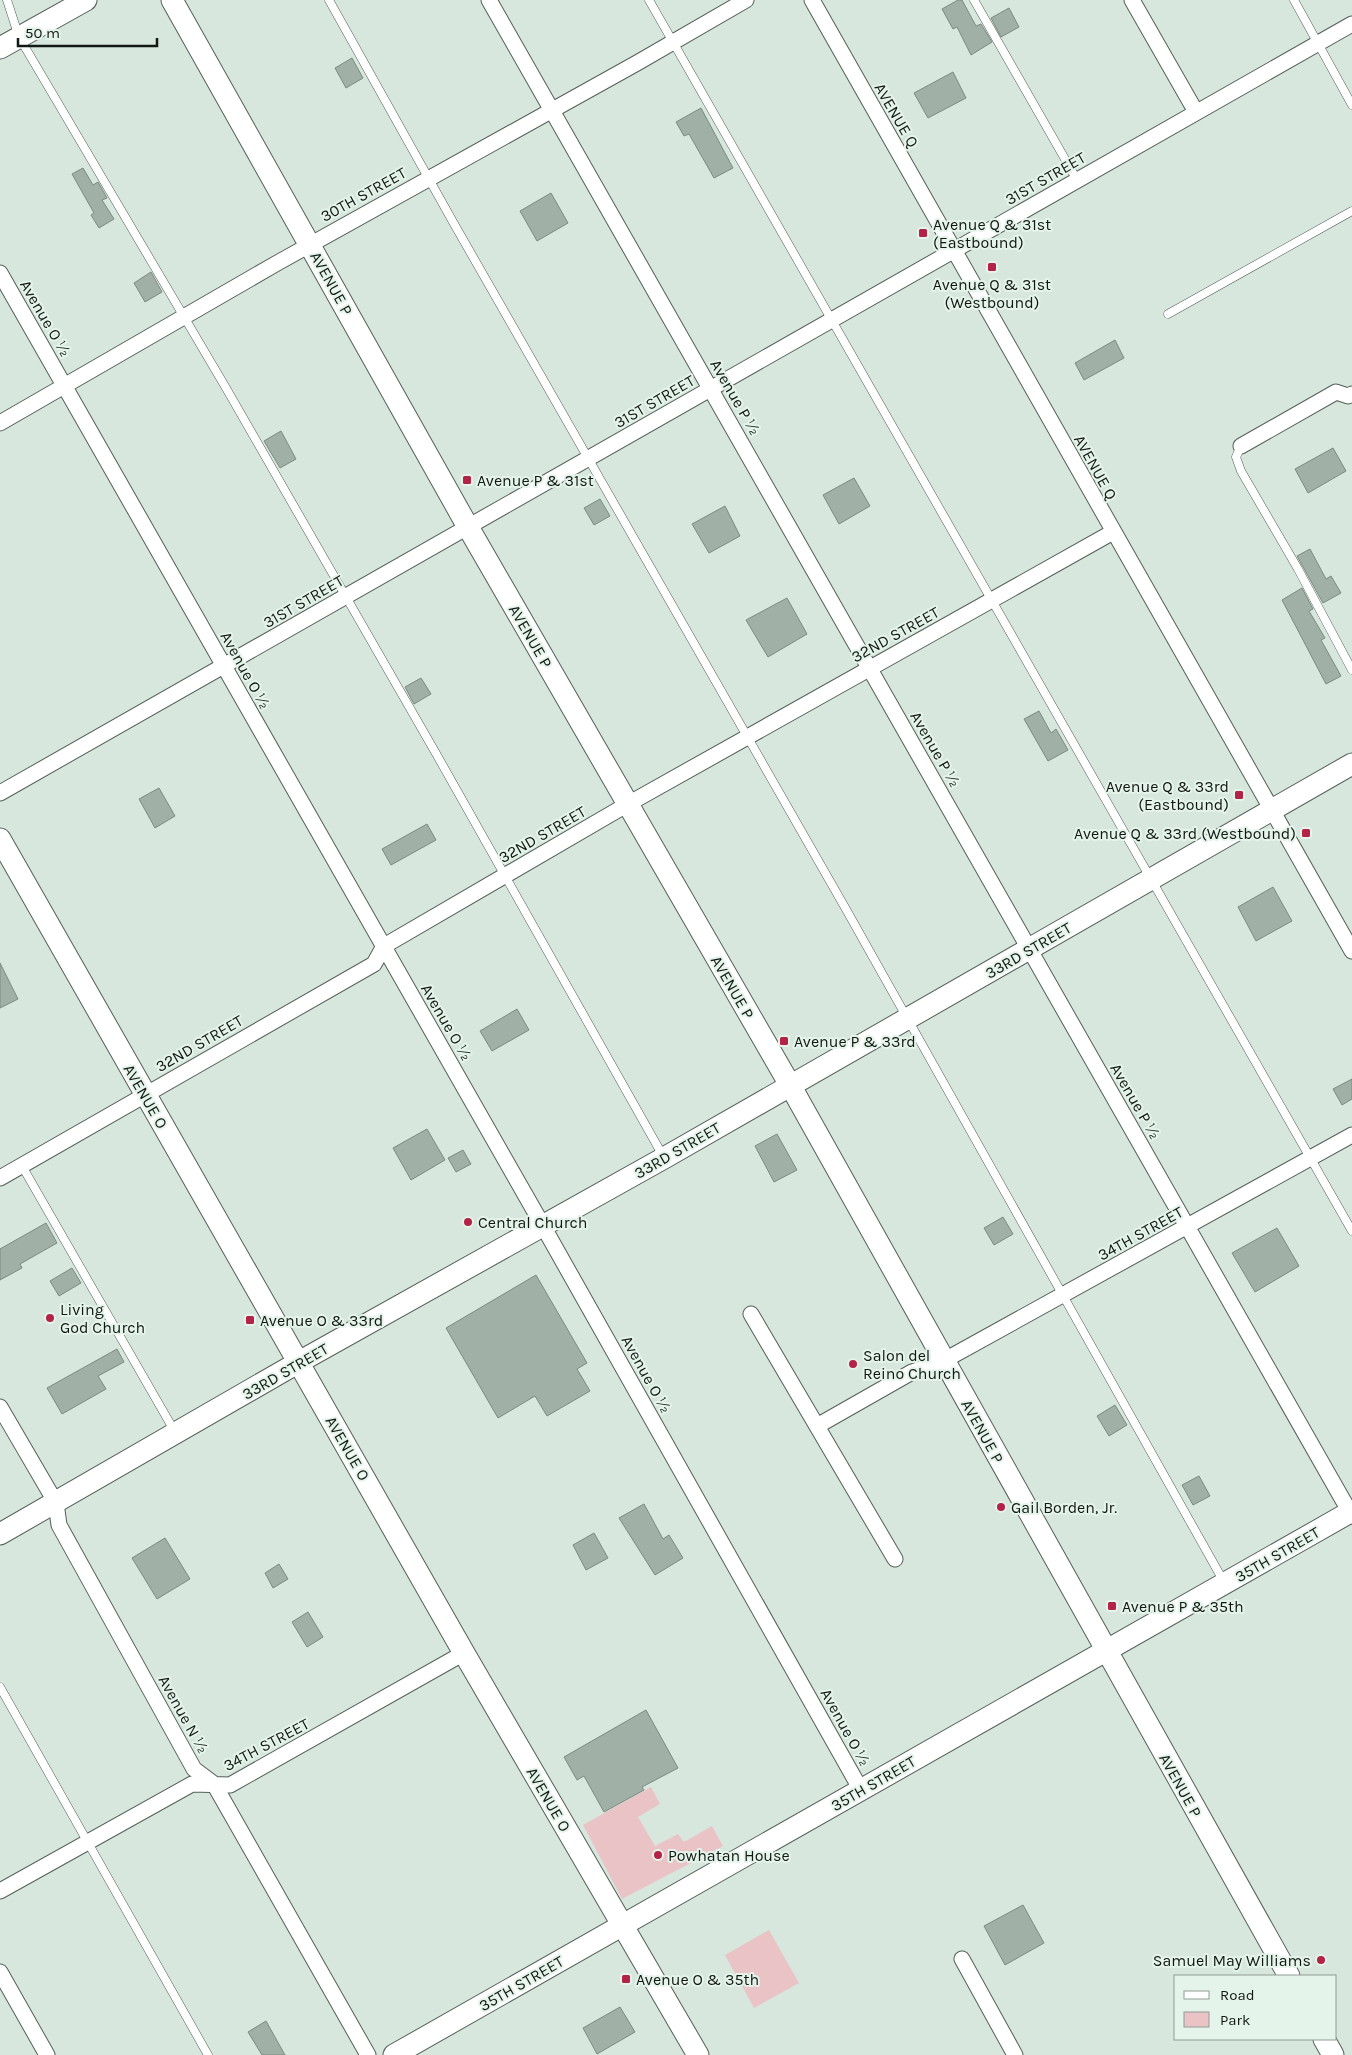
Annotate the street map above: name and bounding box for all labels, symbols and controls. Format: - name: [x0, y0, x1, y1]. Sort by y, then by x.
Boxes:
- scale bar: [18, 15, 156, 47]
- text: 50 m: [25, 24, 60, 42]
- street label: AVENUE Q: [871, 80, 923, 151]
- street label: 31ST STREET: [1002, 148, 1089, 209]
- street label: 30TH STREET: [317, 163, 409, 226]
- place label: Avenue Q & 31st (Eastbound): [933, 215, 1051, 252]
- marker: Avenue Q & 31st (Eastbound): [917, 227, 929, 239]
- street label: AVENUE P: [306, 248, 357, 318]
- marker: Avenue Q & 31st (Westbound): [986, 261, 998, 273]
- place label: Avenue Q & 31st (Westbound): [933, 275, 1051, 312]
- street label: Avenue O ½: [16, 276, 75, 360]
- street label: Avenue P ½: [706, 356, 765, 438]
- street label: 31ST STREET: [611, 371, 698, 432]
- street label: AVENUE Q: [1070, 431, 1121, 503]
- place label: Avenue P & 31st: [477, 471, 594, 490]
- marker: Avenue P & 31st: [461, 474, 473, 486]
- street label: 31ST STREET: [260, 571, 347, 632]
- street label: AVENUE P: [505, 601, 556, 671]
- street label: 32ND STREET: [848, 602, 942, 666]
- street label: Avenue O ½: [217, 628, 275, 712]
- street label: Avenue P ½: [906, 708, 965, 790]
- place label: Avenue Q & 33rd (Eastbound): [1106, 777, 1229, 814]
- marker: Avenue Q & 33rd (Eastbound): [1233, 789, 1245, 801]
- street label: 32ND STREET: [495, 802, 589, 867]
- place label: Avenue Q & 33rd (Westbound): [1074, 824, 1296, 843]
- marker: Avenue Q & 33rd (Westbound): [1300, 827, 1312, 839]
- street label: 33RD STREET: [982, 918, 1075, 983]
- street label: AVENUE P: [707, 952, 758, 1022]
- street label: Avenue O ½: [417, 980, 476, 1064]
- street label: 32ND STREET: [152, 1011, 246, 1076]
- place label: Avenue P & 33rd: [794, 1032, 916, 1051]
- marker: Avenue P & 33rd: [778, 1035, 790, 1047]
- street label: Avenue P ½: [1106, 1060, 1165, 1142]
- street label: AVENUE O: [120, 1061, 172, 1132]
- street label: 33RD STREET: [631, 1118, 724, 1183]
- street label: 34TH STREET: [1094, 1202, 1186, 1265]
- place label: Central Church: [478, 1213, 587, 1232]
- marker: Central Church: [462, 1216, 474, 1228]
- place label: Living God Church: [60, 1300, 145, 1337]
- place label: Avenue O & 33rd: [260, 1311, 383, 1330]
- marker: Living God Church: [44, 1312, 56, 1324]
- marker: Avenue O & 33rd: [244, 1314, 256, 1326]
- street label: Avenue O ½: [618, 1332, 676, 1416]
- street label: 33RD STREET: [239, 1339, 332, 1404]
- place label: Salon del Reino Church: [863, 1346, 961, 1383]
- marker: Salon del Reino Church: [847, 1358, 859, 1370]
- street label: AVENUE P: [957, 1396, 1008, 1466]
- street label: AVENUE O: [322, 1413, 374, 1484]
- place label: Gail Borden, Jr.: [1011, 1498, 1117, 1517]
- marker: Gail Borden, Jr.: [995, 1501, 1007, 1513]
- street label: 35TH STREET: [1232, 1523, 1323, 1586]
- place label: Avenue P & 35th: [1122, 1597, 1244, 1616]
- marker: Avenue P & 35th: [1106, 1600, 1118, 1612]
- street label: Avenue N ½: [154, 1672, 213, 1757]
- street label: Avenue O ½: [817, 1685, 875, 1769]
- street label: 34TH STREET: [220, 1714, 312, 1775]
- street label: AVENUE P: [1155, 1750, 1206, 1820]
- street label: 35TH STREET: [828, 1752, 919, 1815]
- street label: AVENUE O: [523, 1764, 575, 1835]
- place label: Powhatan House: [668, 1846, 790, 1865]
- marker: Powhatan House: [652, 1849, 664, 1861]
- place label: Samuel May Williams: [1153, 1951, 1311, 1970]
- street label: 35TH STREET: [476, 1952, 567, 2015]
- marker: Samuel May Williams: [1315, 1954, 1327, 1966]
- place label: Avenue O & 35th: [636, 1970, 759, 1989]
- marker: Avenue O & 35th: [620, 1973, 632, 1985]
- legend: [1174, 1975, 1337, 2040]
- text: Road: [1220, 1986, 1255, 2004]
- text: Park: [1220, 2011, 1250, 2029]

